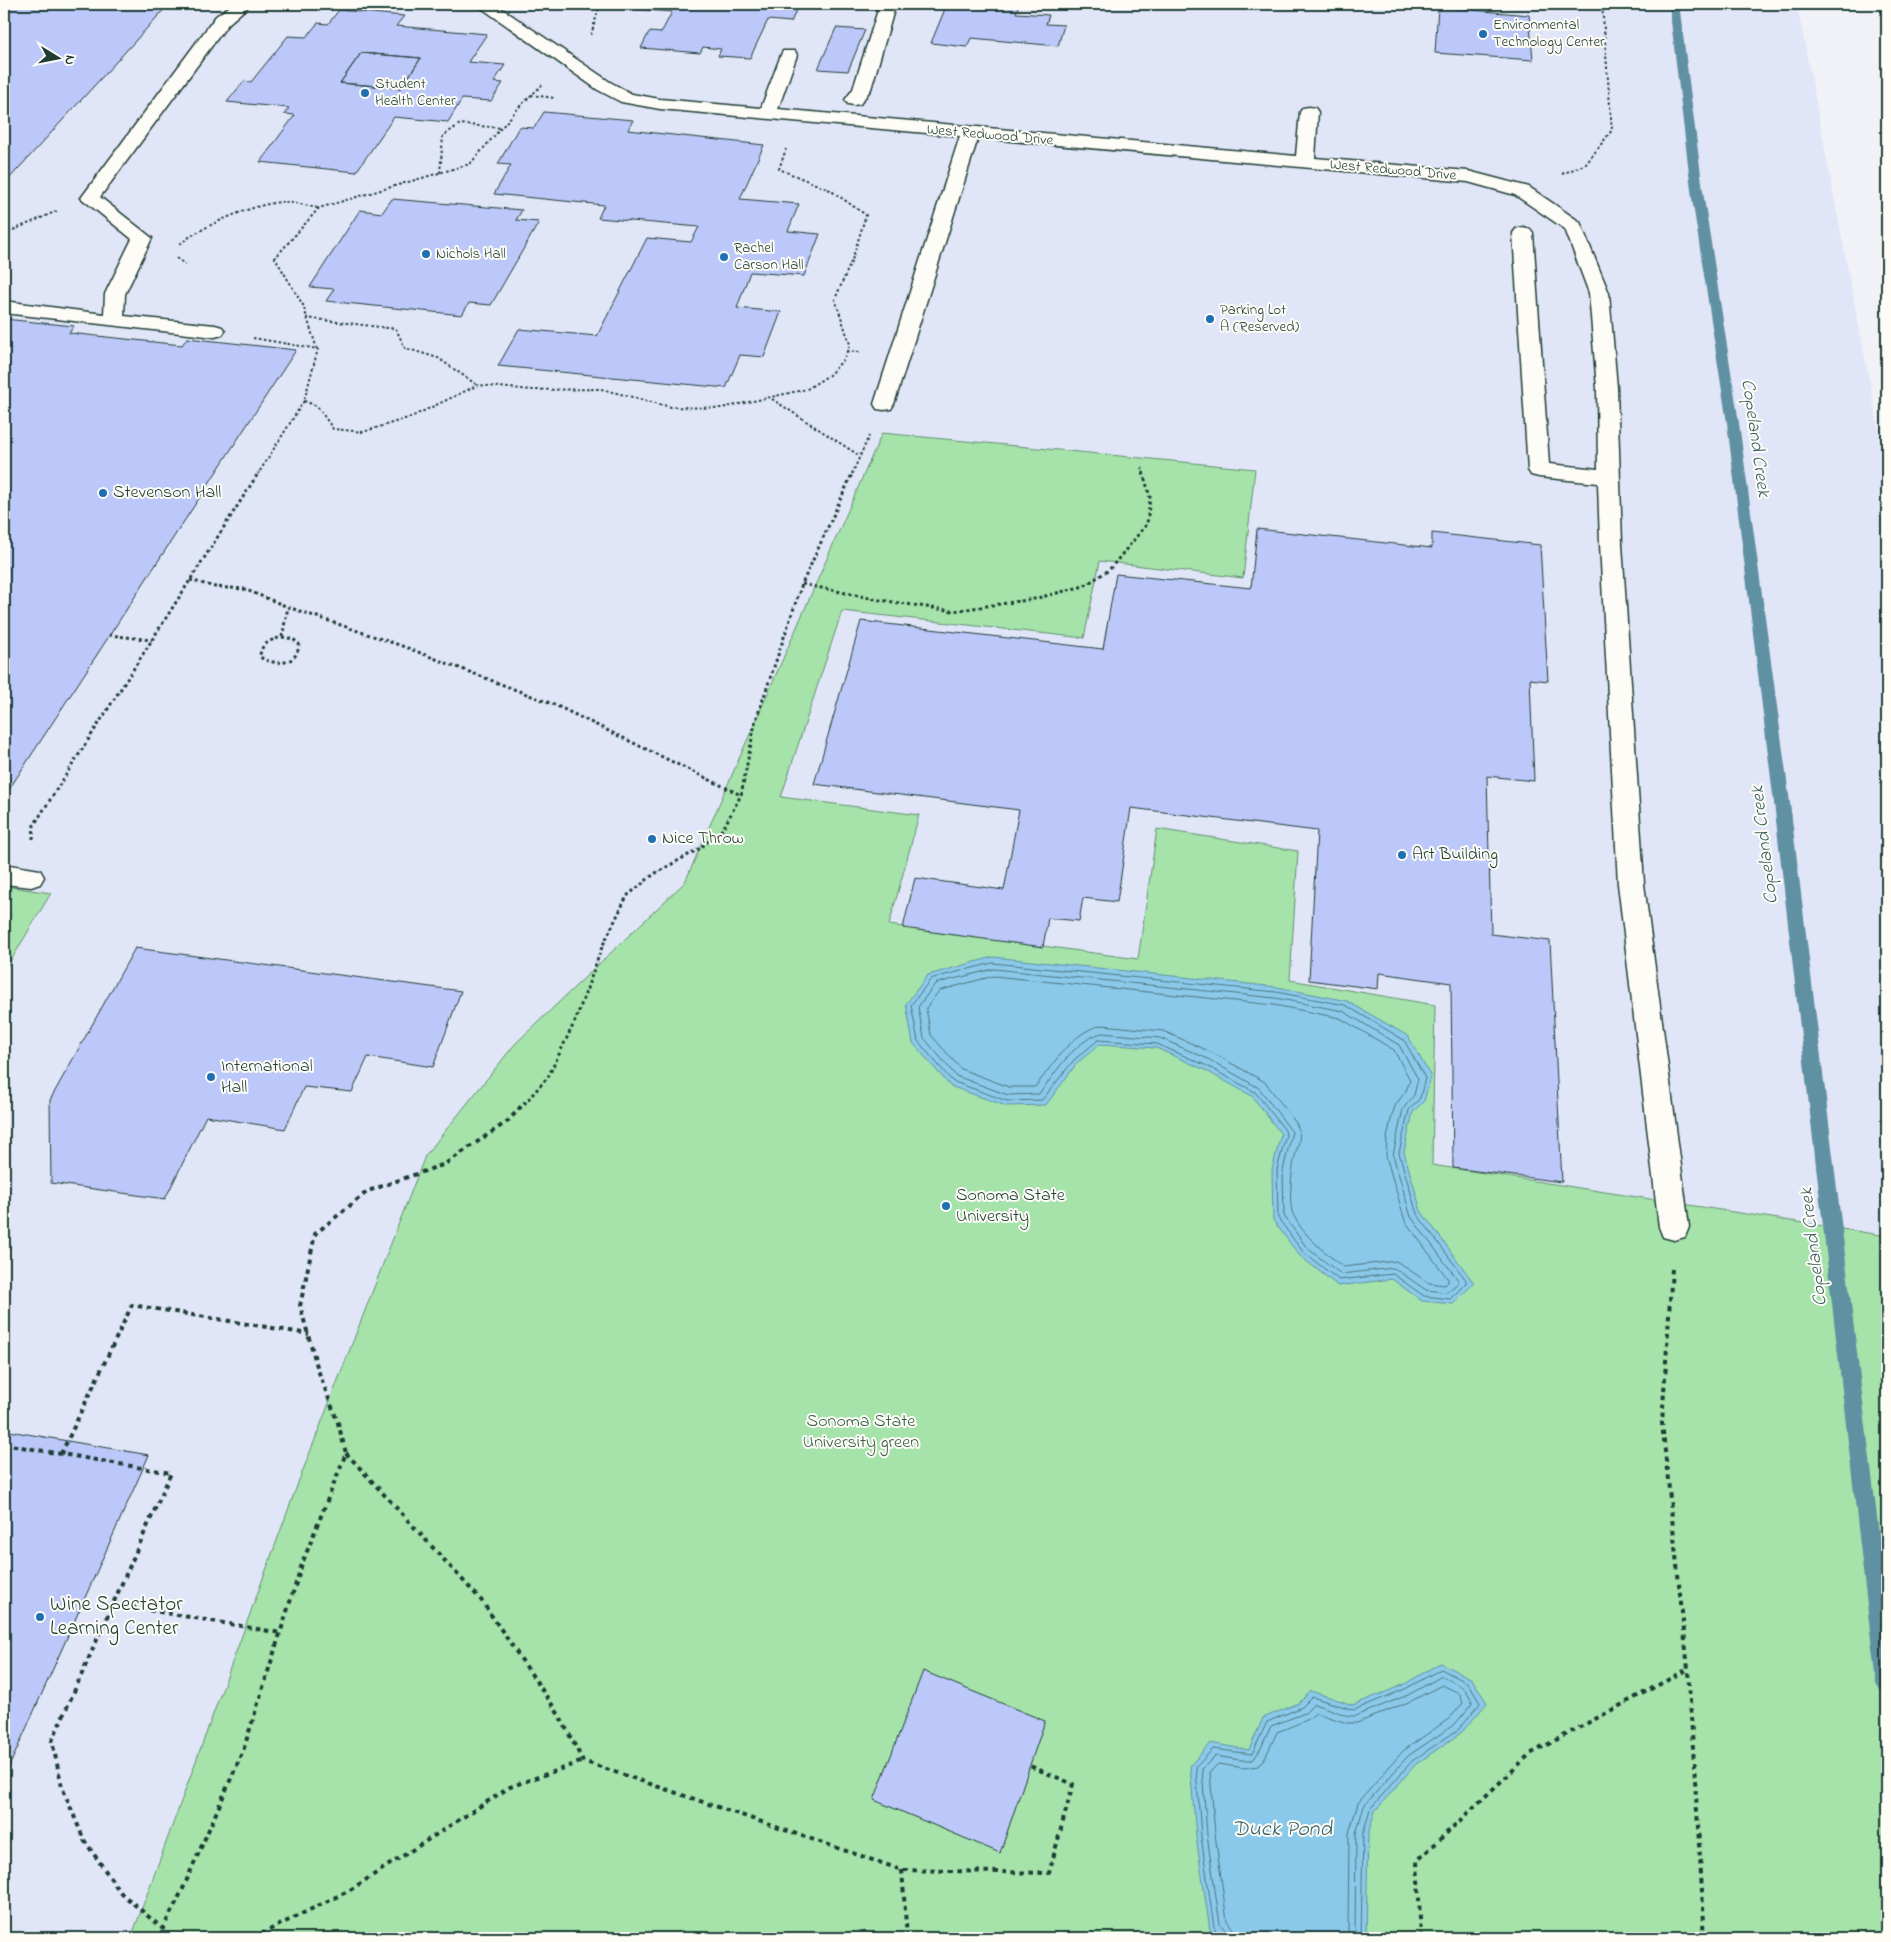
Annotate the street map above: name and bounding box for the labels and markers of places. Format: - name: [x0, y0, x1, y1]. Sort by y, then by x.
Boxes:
- place label: Environmental Technology Center: [1493, 14, 1605, 54]
- marker: Environmental Technology Center: [1477, 28, 1489, 40]
- place label: Student Health Center: [375, 73, 456, 112]
- marker: Student Health Center: [359, 87, 371, 99]
- place label: Rachel Carson Hall: [734, 237, 803, 276]
- place label: Nichols Hall: [436, 243, 506, 265]
- marker: Nichols Hall: [420, 248, 432, 260]
- marker: Rachel Carson Hall: [718, 251, 730, 263]
- place label: Parking Lot A (Reserved): [1220, 299, 1300, 338]
- marker: Parking Lot A (Reserved): [1204, 313, 1216, 325]
- place label: Stevenson Hall: [113, 480, 221, 506]
- marker: Stevenson Hall: [97, 487, 109, 499]
- place label: Nice Throw: [662, 826, 744, 852]
- marker: Nice Throw: [646, 833, 658, 845]
- place label: Art Building: [1412, 842, 1498, 869]
- marker: Art Building: [1396, 849, 1408, 861]
- place label: International Hall: [221, 1054, 313, 1101]
- marker: International Hall: [205, 1071, 217, 1083]
- place label: Sonoma State University: [956, 1183, 1066, 1230]
- marker: Sonoma State University: [940, 1200, 952, 1212]
- place label: Wine Spectator Learning Center: [50, 1590, 183, 1646]
- marker: Wine Spectator Learning Center: [34, 1611, 46, 1623]

